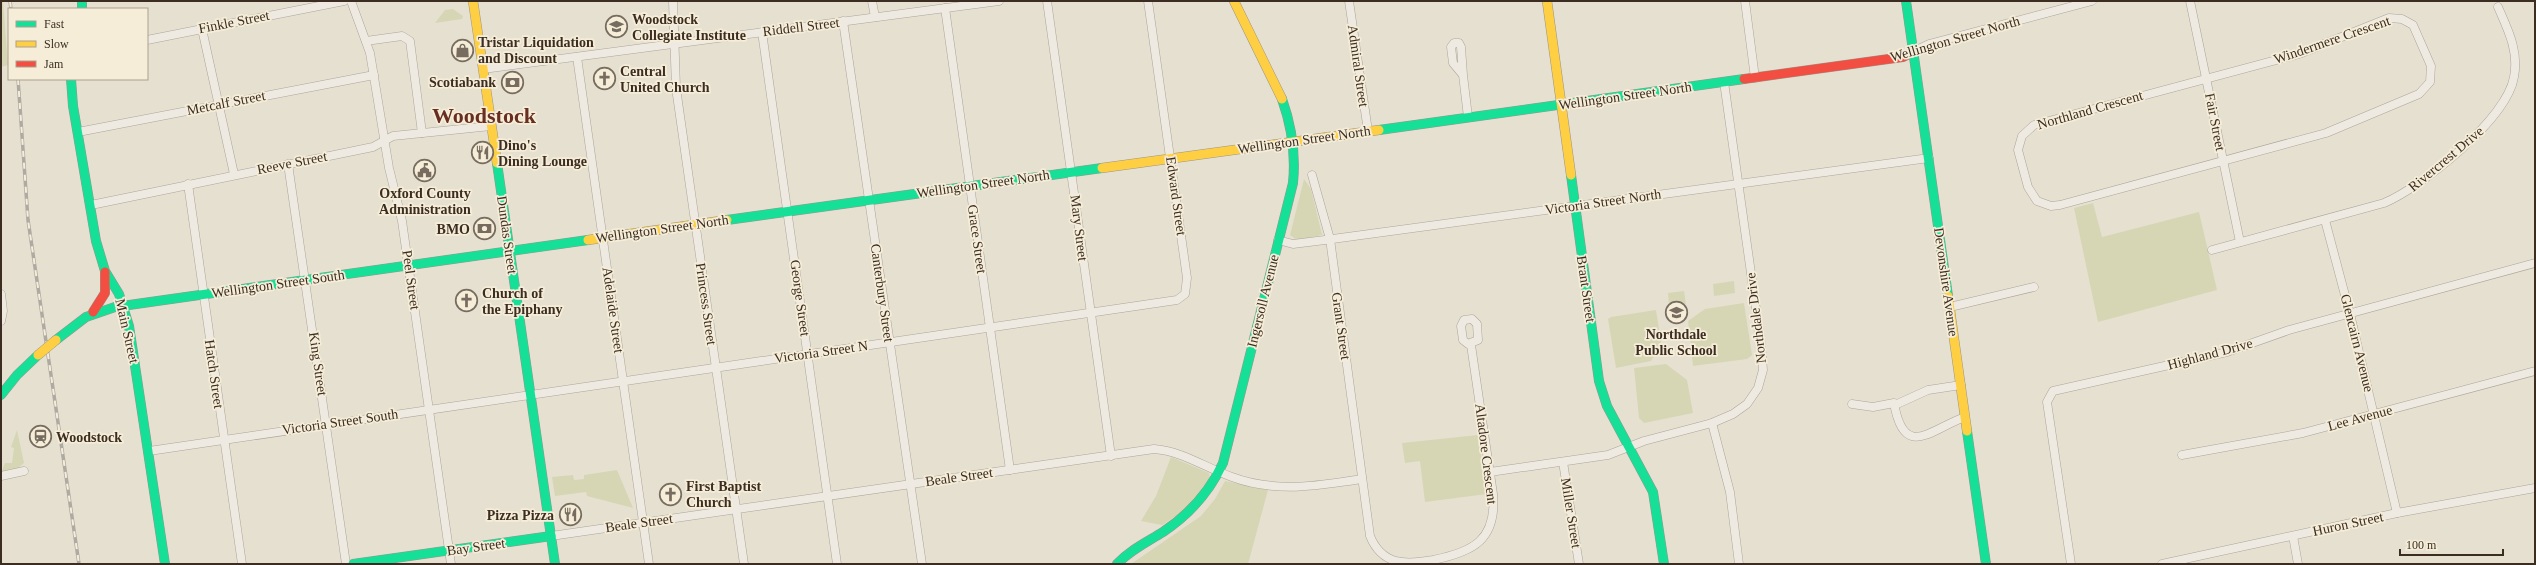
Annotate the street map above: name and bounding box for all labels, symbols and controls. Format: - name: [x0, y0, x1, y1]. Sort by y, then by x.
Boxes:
- legend: [8, 8, 148, 80]
- street label: Finkle Street: [197, 8, 271, 36]
- place label: Woodstock Collegiate Institute: [632, 12, 746, 43]
- street label: Wellington Street North: [1888, 13, 2022, 65]
- street label: Windermere Crescent: [2272, 13, 2392, 67]
- school or university icon: Woodstock Collegiate Institute: [603, 14, 629, 40]
- street label: Riddell Street: [762, 15, 840, 39]
- text: Fast: [44, 17, 65, 31]
- street label: Admiral Street: [1345, 24, 1371, 108]
- place label: Tristar Liquidation and Discount: [478, 35, 594, 66]
- text: Slow: [44, 37, 69, 51]
- shop icon: Tristar Liquidation and Discount: [449, 37, 475, 63]
- text: Jam: [44, 57, 64, 71]
- place label: Central United Church: [620, 64, 710, 95]
- church icon: Central United Church: [592, 66, 618, 92]
- bank icon: Scotiabank: [499, 69, 525, 95]
- place label: Scotiabank: [429, 75, 496, 90]
- street label: Wellington Street North: [1558, 79, 1692, 113]
- street label: Metcalf Street: [185, 88, 267, 118]
- street label: Northland Crescent: [2035, 88, 2145, 132]
- street label: Fair Street: [2202, 92, 2228, 152]
- district label: Woodstock: [432, 103, 537, 128]
- street label: Wellington Street North: [1237, 123, 1371, 157]
- street label: Rivercrest Drive: [2406, 123, 2486, 195]
- place label: Dino's Dining Lounge: [498, 138, 587, 169]
- restaurant icon: Dino's Dining Lounge: [469, 140, 495, 166]
- street label: Reeve Street: [256, 149, 328, 177]
- street label: Edward Street: [1163, 155, 1189, 237]
- public building icon: Oxford County Administration: [412, 158, 438, 184]
- street label: Wellington Street North: [916, 167, 1050, 201]
- place label: Oxford County Administration: [379, 186, 471, 217]
- street label: Victoria Street North: [1544, 186, 1662, 218]
- street label: Mary Street: [1068, 194, 1091, 262]
- street label: Dundas Street: [494, 195, 520, 275]
- street label: Grace Street: [965, 204, 989, 275]
- street label: Wellington Street North: [595, 212, 729, 246]
- bank icon: BMO: [472, 216, 498, 242]
- place label: BMO: [437, 222, 470, 237]
- street label: Devonshire Avenue: [1931, 227, 1961, 337]
- street label: Canterbury Street: [868, 243, 896, 343]
- street label: Peel Street: [399, 249, 423, 311]
- street label: Ingersoll Avenue: [1244, 253, 1282, 349]
- street label: Brant Street: [1574, 255, 1598, 323]
- street label: George Street: [787, 259, 813, 337]
- street label: Princess Street: [693, 262, 719, 346]
- street label: Adelaide Street: [600, 266, 626, 354]
- street label: Wellington Street South: [211, 267, 345, 301]
- street label: Northdale Drive: [1743, 272, 1769, 364]
- place label: Church of the Epiphany: [482, 286, 563, 317]
- church icon: Church of the Epiphany: [454, 288, 480, 314]
- street label: Grant Street: [1329, 291, 1353, 361]
- street label: Glencairn Avenue: [2338, 292, 2376, 394]
- street label: Main Street: [112, 297, 142, 365]
- school or university icon: Northdale Public School: [1663, 299, 1689, 325]
- place label: Northdale Public School: [1635, 327, 1717, 358]
- street label: King Street: [306, 331, 330, 397]
- street label: Highland Drive: [2166, 335, 2254, 373]
- street label: Hatch Street: [202, 338, 226, 410]
- street label: Victoria Street N: [773, 338, 869, 366]
- street label: Lee Avenue: [2326, 402, 2394, 434]
- street label: Altadore Crescent: [1472, 403, 1500, 505]
- street label: Victoria Street South: [281, 406, 399, 438]
- station icon: Woodstock: [28, 424, 54, 450]
- place label: Woodstock: [56, 430, 122, 445]
- street label: Beale Street: [924, 465, 994, 489]
- street label: Miller Street: [1558, 477, 1584, 549]
- place label: First Baptist Church: [686, 479, 761, 510]
- church icon: First Baptist Church: [658, 481, 684, 507]
- restaurant icon: Pizza Pizza: [557, 502, 583, 528]
- place label: Pizza Pizza: [487, 508, 554, 523]
- street label: Huron Street: [2311, 509, 2385, 539]
- street label: Beale Street: [604, 511, 674, 535]
- scale bar: [2400, 531, 2503, 557]
- street label: Bay Street: [446, 535, 506, 559]
- text: 100 m: [2406, 538, 2437, 552]

